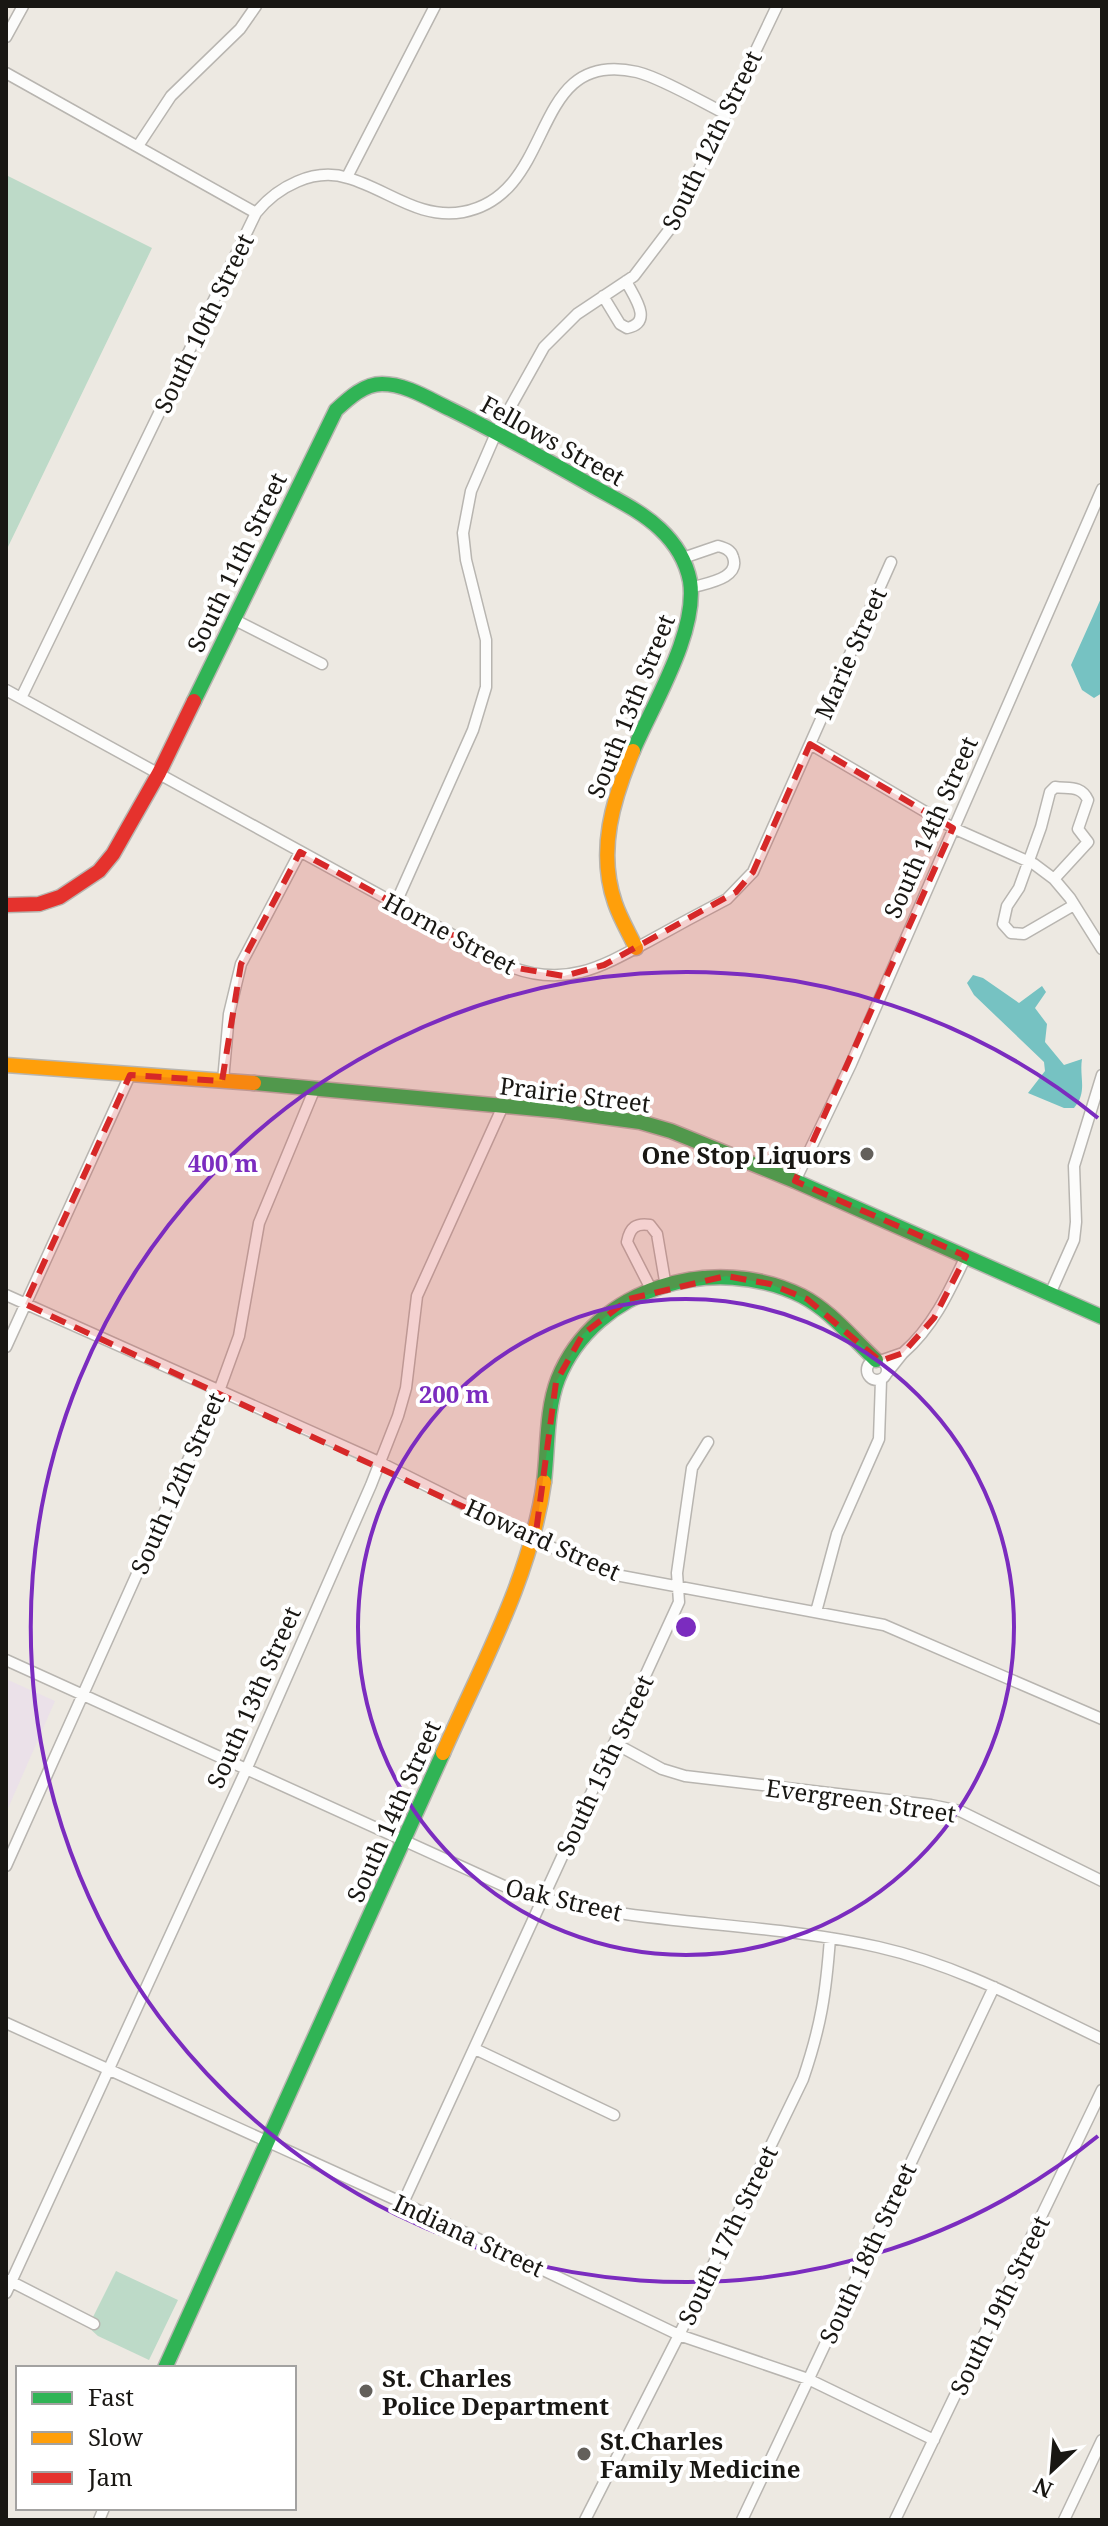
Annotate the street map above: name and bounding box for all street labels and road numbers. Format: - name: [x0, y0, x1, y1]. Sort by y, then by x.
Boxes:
- street label: South 12th Street: [653, 45, 769, 235]
- street label: South 10th Street: [145, 228, 261, 418]
- street label: Fellows Street: [475, 387, 631, 493]
- street label: South 11th Street: [178, 467, 294, 657]
- street label: Marie Street: [806, 582, 894, 724]
- street label: South 13th Street: [578, 609, 682, 803]
- street label: South 14th Street: [875, 731, 985, 923]
- street label: Horne Street: [378, 884, 522, 982]
- street label: Prairie Street: [498, 1068, 652, 1120]
- street label: South 12th Street: [122, 1387, 232, 1579]
- street label: Howard Street: [460, 1490, 626, 1588]
- street label: South 13th Street: [198, 1601, 308, 1793]
- street label: South 15th Street: [548, 1669, 660, 1861]
- street label: South 14th Street: [338, 1715, 448, 1907]
- street label: Evergreen Street: [764, 1770, 958, 1830]
- street label: Oak Street: [503, 1870, 625, 1928]
- street label: South 17th Street: [669, 2140, 785, 2330]
- street label: South 18th Street: [811, 2157, 923, 2349]
- street label: Indiana Street: [388, 2186, 550, 2284]
- street label: South 19th Street: [941, 2210, 1057, 2400]

